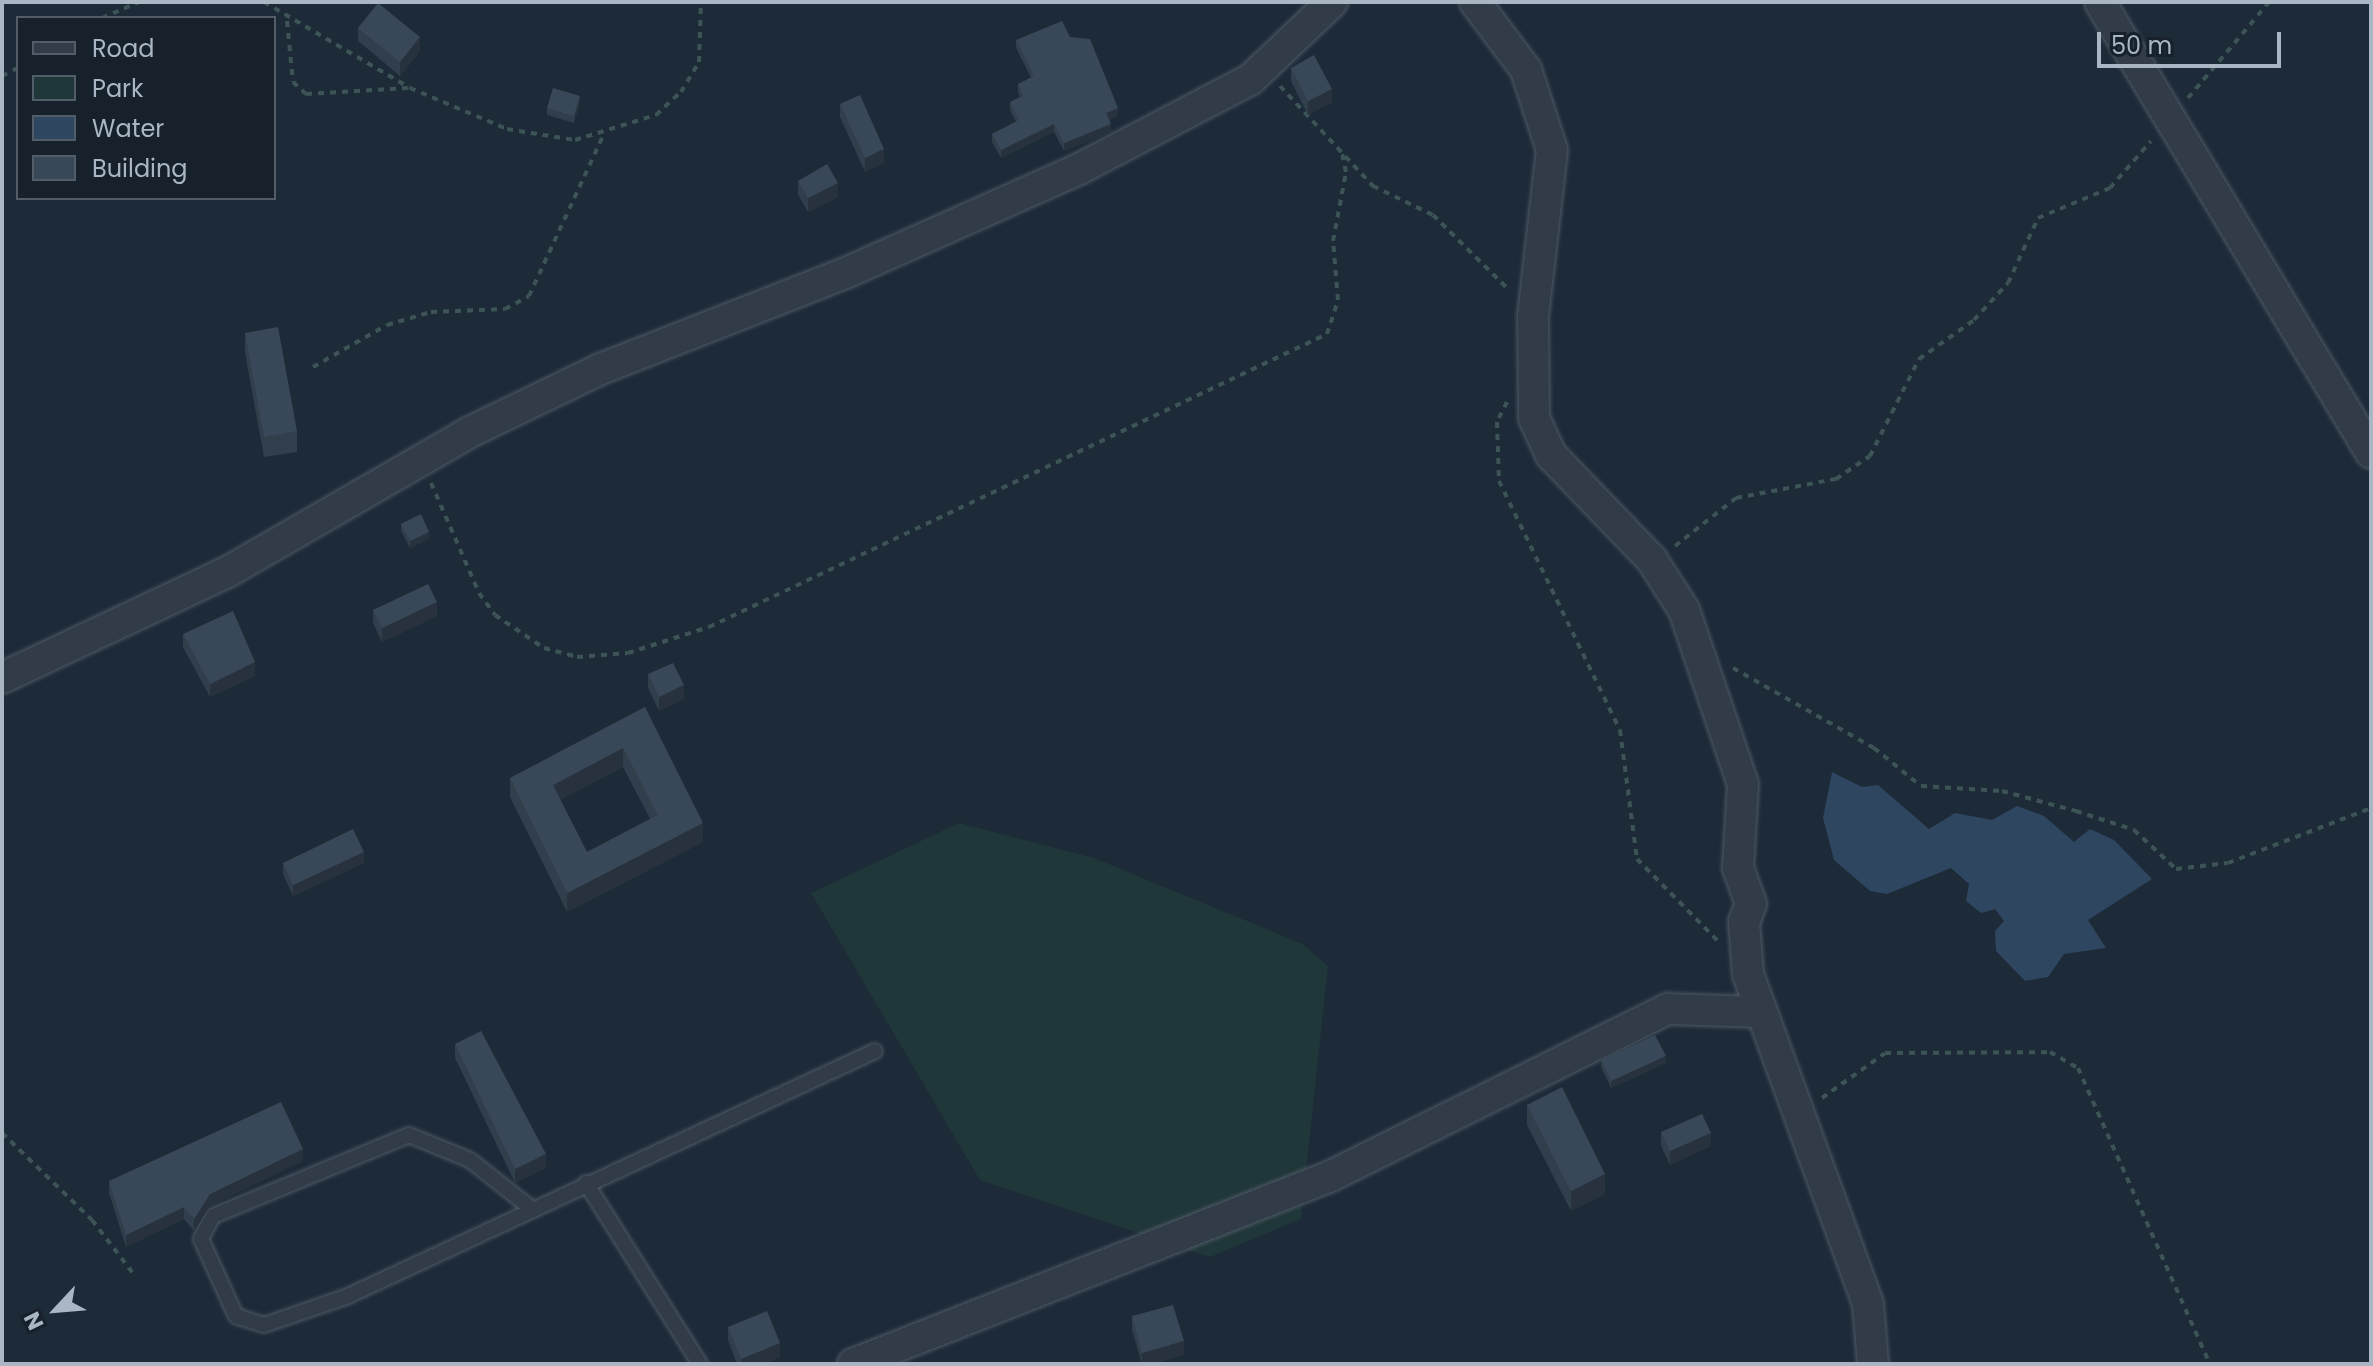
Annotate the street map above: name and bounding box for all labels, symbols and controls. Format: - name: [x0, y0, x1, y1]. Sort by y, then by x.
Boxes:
- legend: [16, 16, 276, 200]
- scale bar: [2101, 16, 2285, 66]
- text: 50 m: [2111, 29, 2172, 62]
- text: Road: [92, 32, 154, 65]
- text: Park: [92, 72, 143, 105]
- text: Water: [92, 112, 164, 145]
- text: Building: [92, 152, 188, 185]
- north arrow: [16, 1270, 96, 1350]
- text: N: [16, 1307, 52, 1335]

